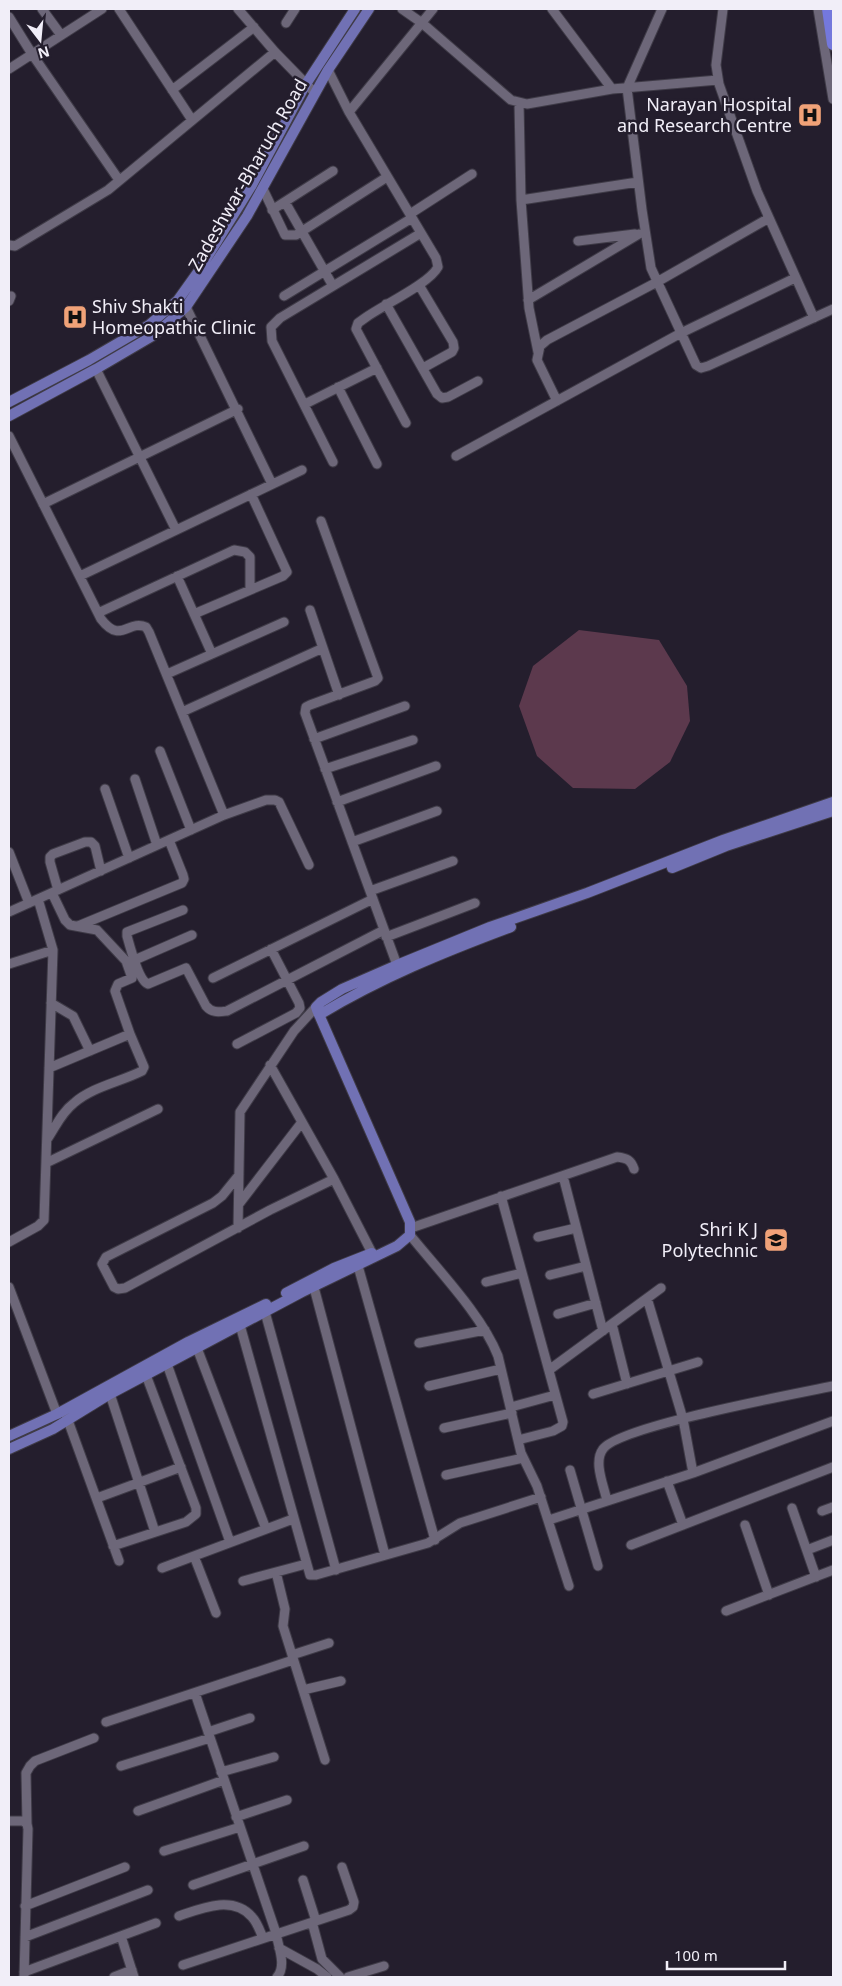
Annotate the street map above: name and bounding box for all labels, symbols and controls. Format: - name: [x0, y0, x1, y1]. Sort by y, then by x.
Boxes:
- north arrow: [15, 15, 65, 65]
- text: N: [36, 42, 52, 64]
- street label: Zadeshwar-Bharuch Road: [182, 74, 312, 275]
- place label: Narayan Hospital and Research Centre: [617, 92, 792, 137]
- hospital icon: Narayan Hospital and Research Centre: [797, 102, 823, 128]
- place label: Shiv Shakti Homeopathic Clinic: [92, 294, 256, 339]
- hospital icon: Shiv Shakti Homeopathic Clinic: [62, 304, 88, 330]
- place label: Shri K J Polytechnic: [662, 1217, 758, 1262]
- school or university icon: Shri K J Polytechnic: [763, 1227, 789, 1253]
- scale bar: [667, 1938, 784, 1970]
- text: 100 m: [674, 1945, 718, 1965]

